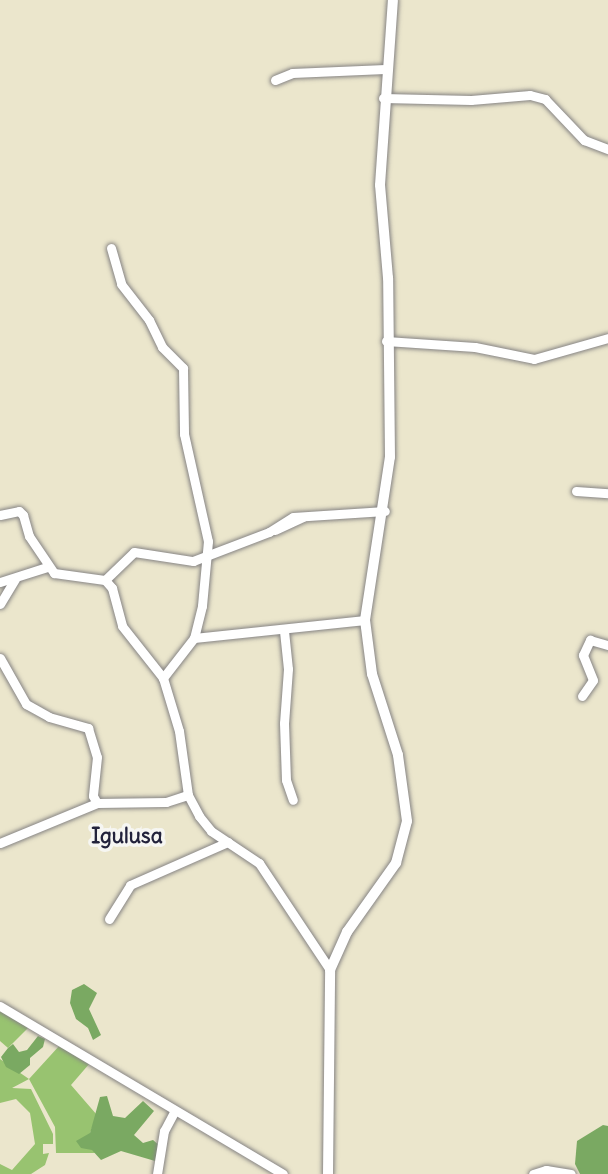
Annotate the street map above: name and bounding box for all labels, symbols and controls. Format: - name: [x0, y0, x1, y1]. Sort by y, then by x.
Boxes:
- district label: Igulusa: [91, 823, 163, 849]

